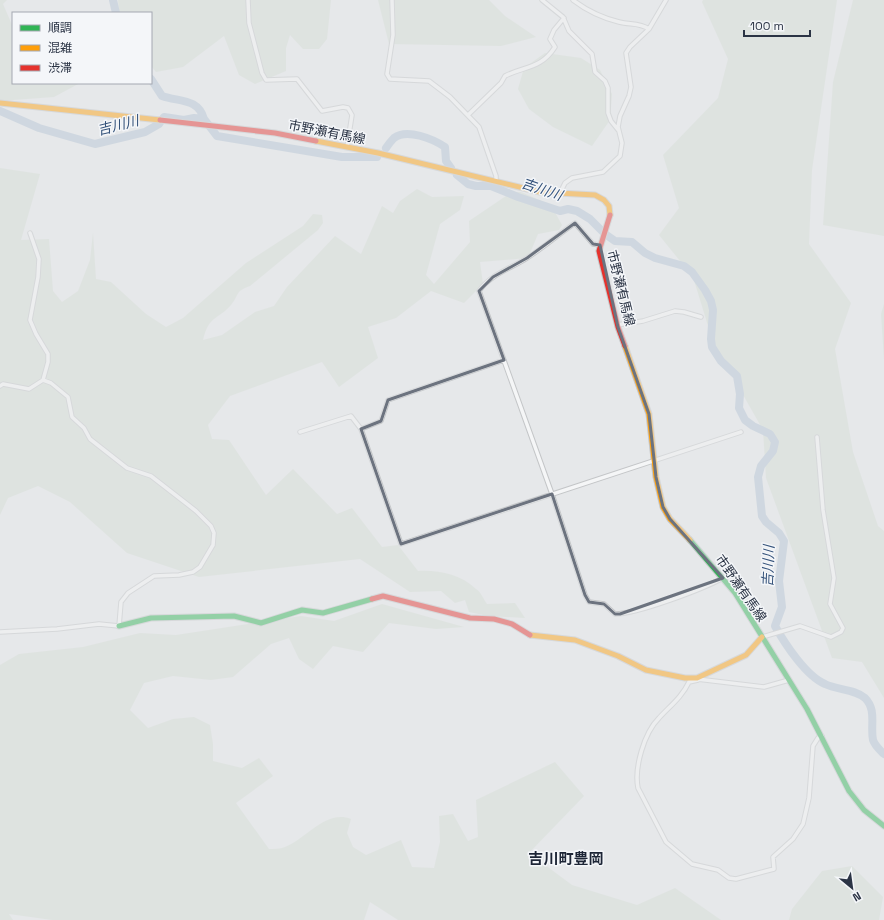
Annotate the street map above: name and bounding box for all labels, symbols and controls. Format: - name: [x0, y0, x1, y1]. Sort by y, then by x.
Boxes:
- legend: [12, 12, 152, 84]
- scale bar: [744, 12, 810, 38]
- text: 100 m: [750, 18, 784, 34]
- text: 順調: [48, 20, 72, 36]
- text: 混雑: [48, 40, 72, 56]
- text: 渋滞: [48, 60, 72, 76]
- water label: 吉川川: [95, 111, 142, 139]
- street label: 市野瀬有馬線: [287, 116, 367, 148]
- water label: 吉川川: [519, 174, 567, 205]
- street label: 市野瀬有馬線: [603, 248, 639, 328]
- water label: 吉川川: [758, 543, 778, 587]
- street label: 市野瀬有馬線: [712, 551, 770, 625]
- district label: 吉川町豊岡: [528, 849, 604, 868]
- north arrow: [832, 868, 872, 908]
- text: N: [850, 889, 863, 905]

